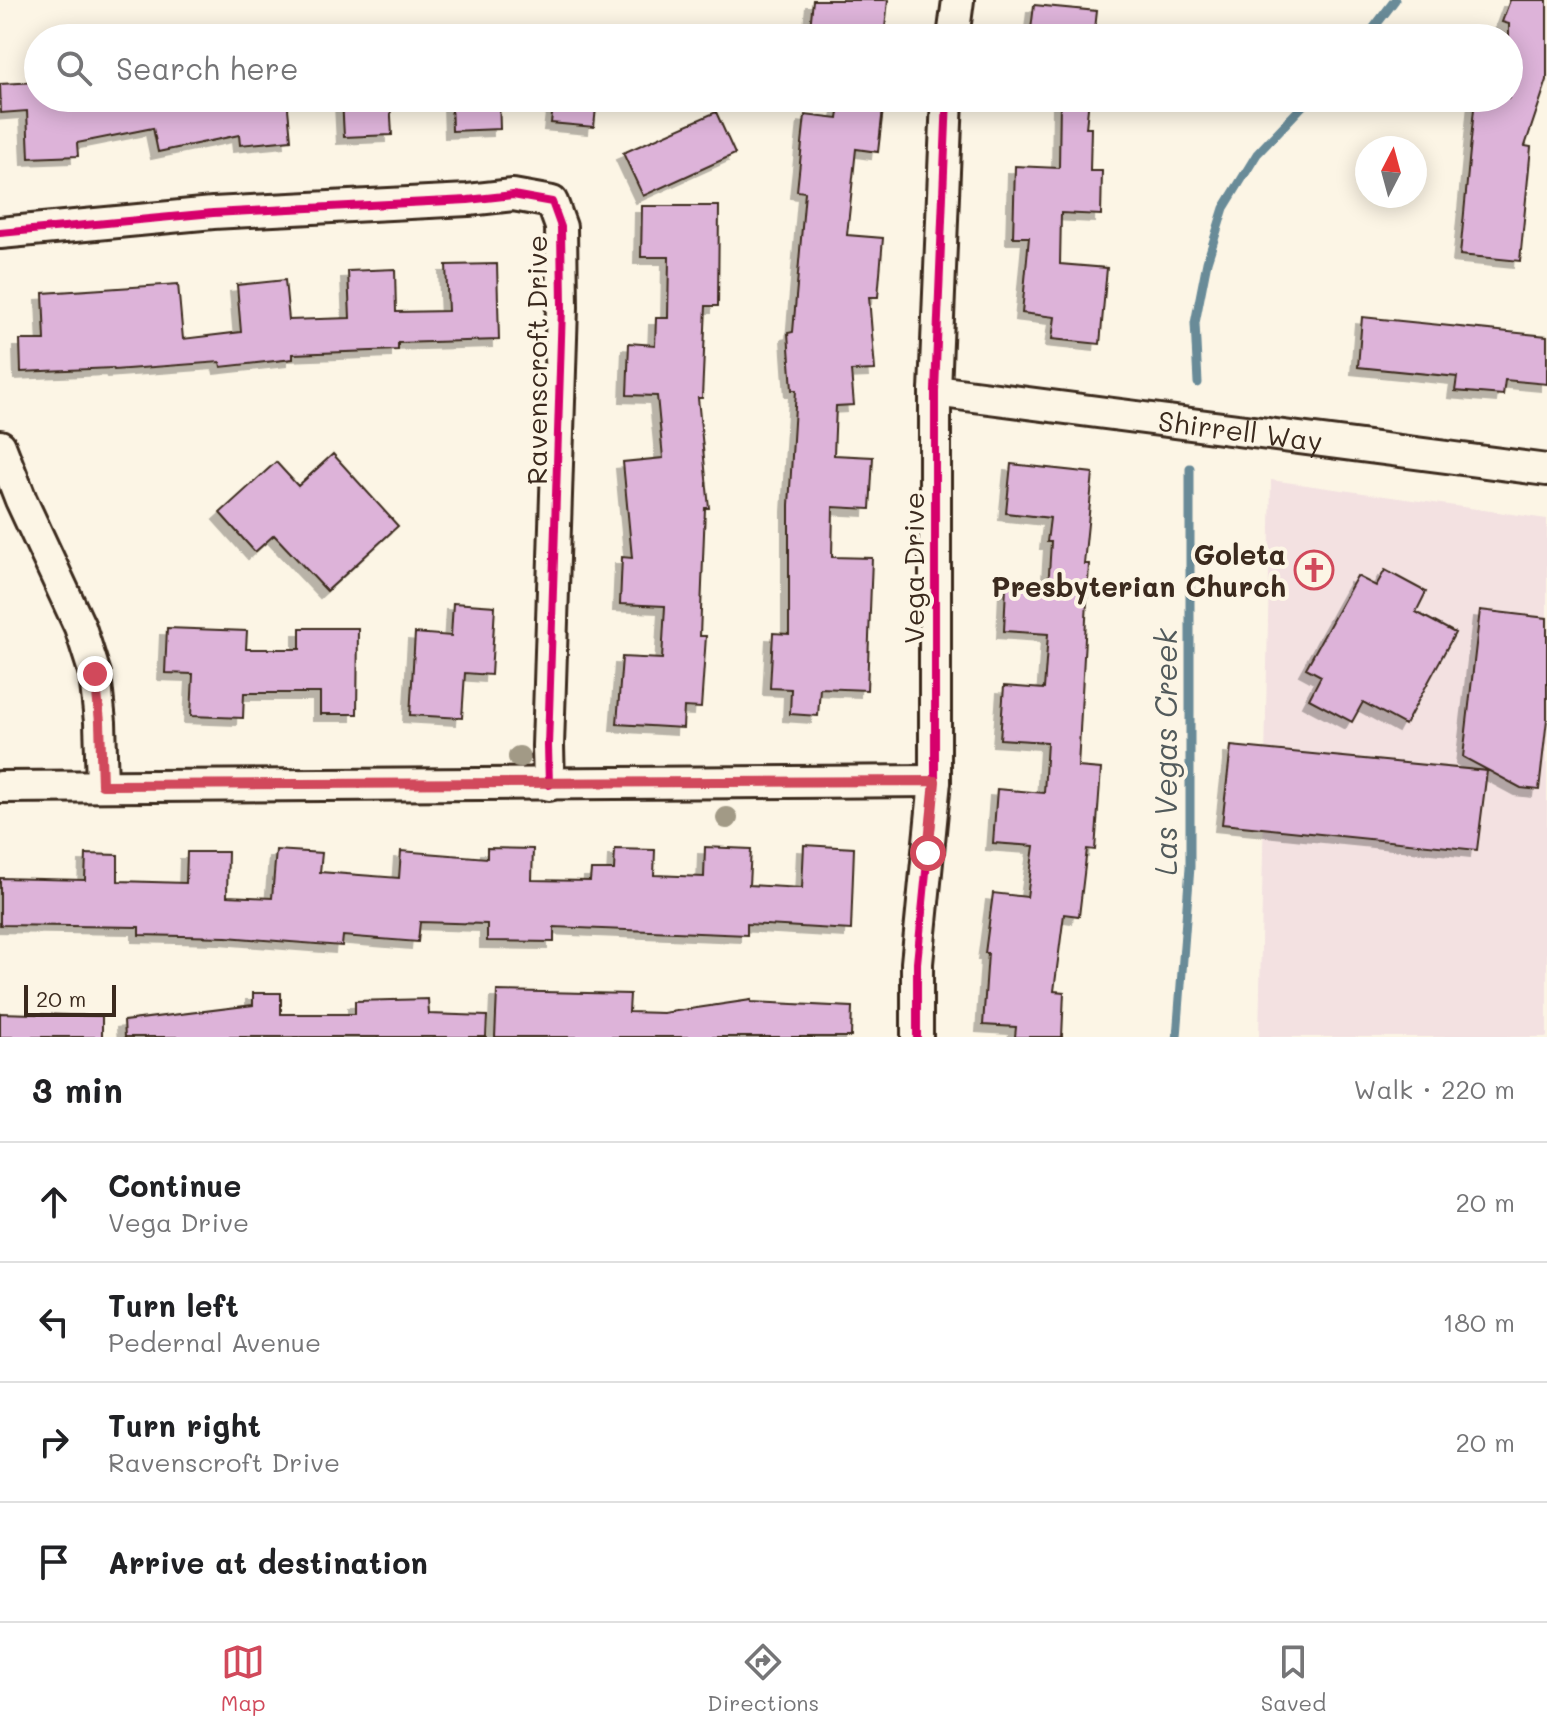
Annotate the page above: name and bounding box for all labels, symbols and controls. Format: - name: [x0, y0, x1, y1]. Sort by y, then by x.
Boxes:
- search box: [24, 24, 1523, 112]
- icon: search: [52, 46, 96, 90]
- text: Search here: [116, 48, 299, 88]
- north arrow: [1355, 136, 1427, 208]
- street label: Ravenscroft Drive: [518, 235, 554, 485]
- street label: Shirrell Way: [1156, 402, 1325, 459]
- street label: Vega Drive: [895, 492, 931, 644]
- place label: Goleta Presbyterian Church: [991, 536, 1286, 605]
- church icon: Goleta Presbyterian Church: [1293, 549, 1335, 591]
- water label: Las Vegas Creek: [1145, 627, 1185, 876]
- route end: [77, 656, 113, 692]
- route start: [910, 835, 946, 871]
- scale bar: [24, 981, 116, 1017]
- text: 20 m: [36, 984, 86, 1013]
- text: 3 min: [32, 1067, 123, 1112]
- text: Walk · 220 m: [1354, 1072, 1515, 1106]
- text: Continue: [108, 1165, 241, 1205]
- icon: ahead: [32, 1180, 76, 1224]
- text: 20 m: [1455, 1185, 1515, 1219]
- text: Vega Drive: [108, 1205, 249, 1239]
- text: Turn left: [108, 1285, 239, 1325]
- icon: left: [32, 1300, 76, 1344]
- text: 180 m: [1443, 1305, 1515, 1339]
- text: Pedernal Avenue: [108, 1325, 321, 1359]
- text: Turn right: [108, 1405, 261, 1445]
- icon: right: [32, 1420, 76, 1464]
- text: 20 m: [1455, 1425, 1515, 1459]
- text: Ravenscroft Drive: [108, 1445, 340, 1479]
- icon: arrive: [32, 1540, 76, 1584]
- text: Arrive at destination: [108, 1542, 428, 1582]
- tab: Map: [221, 1640, 266, 1717]
- tab: Directions: [707, 1640, 819, 1717]
- tab: Saved: [1261, 1640, 1326, 1717]

